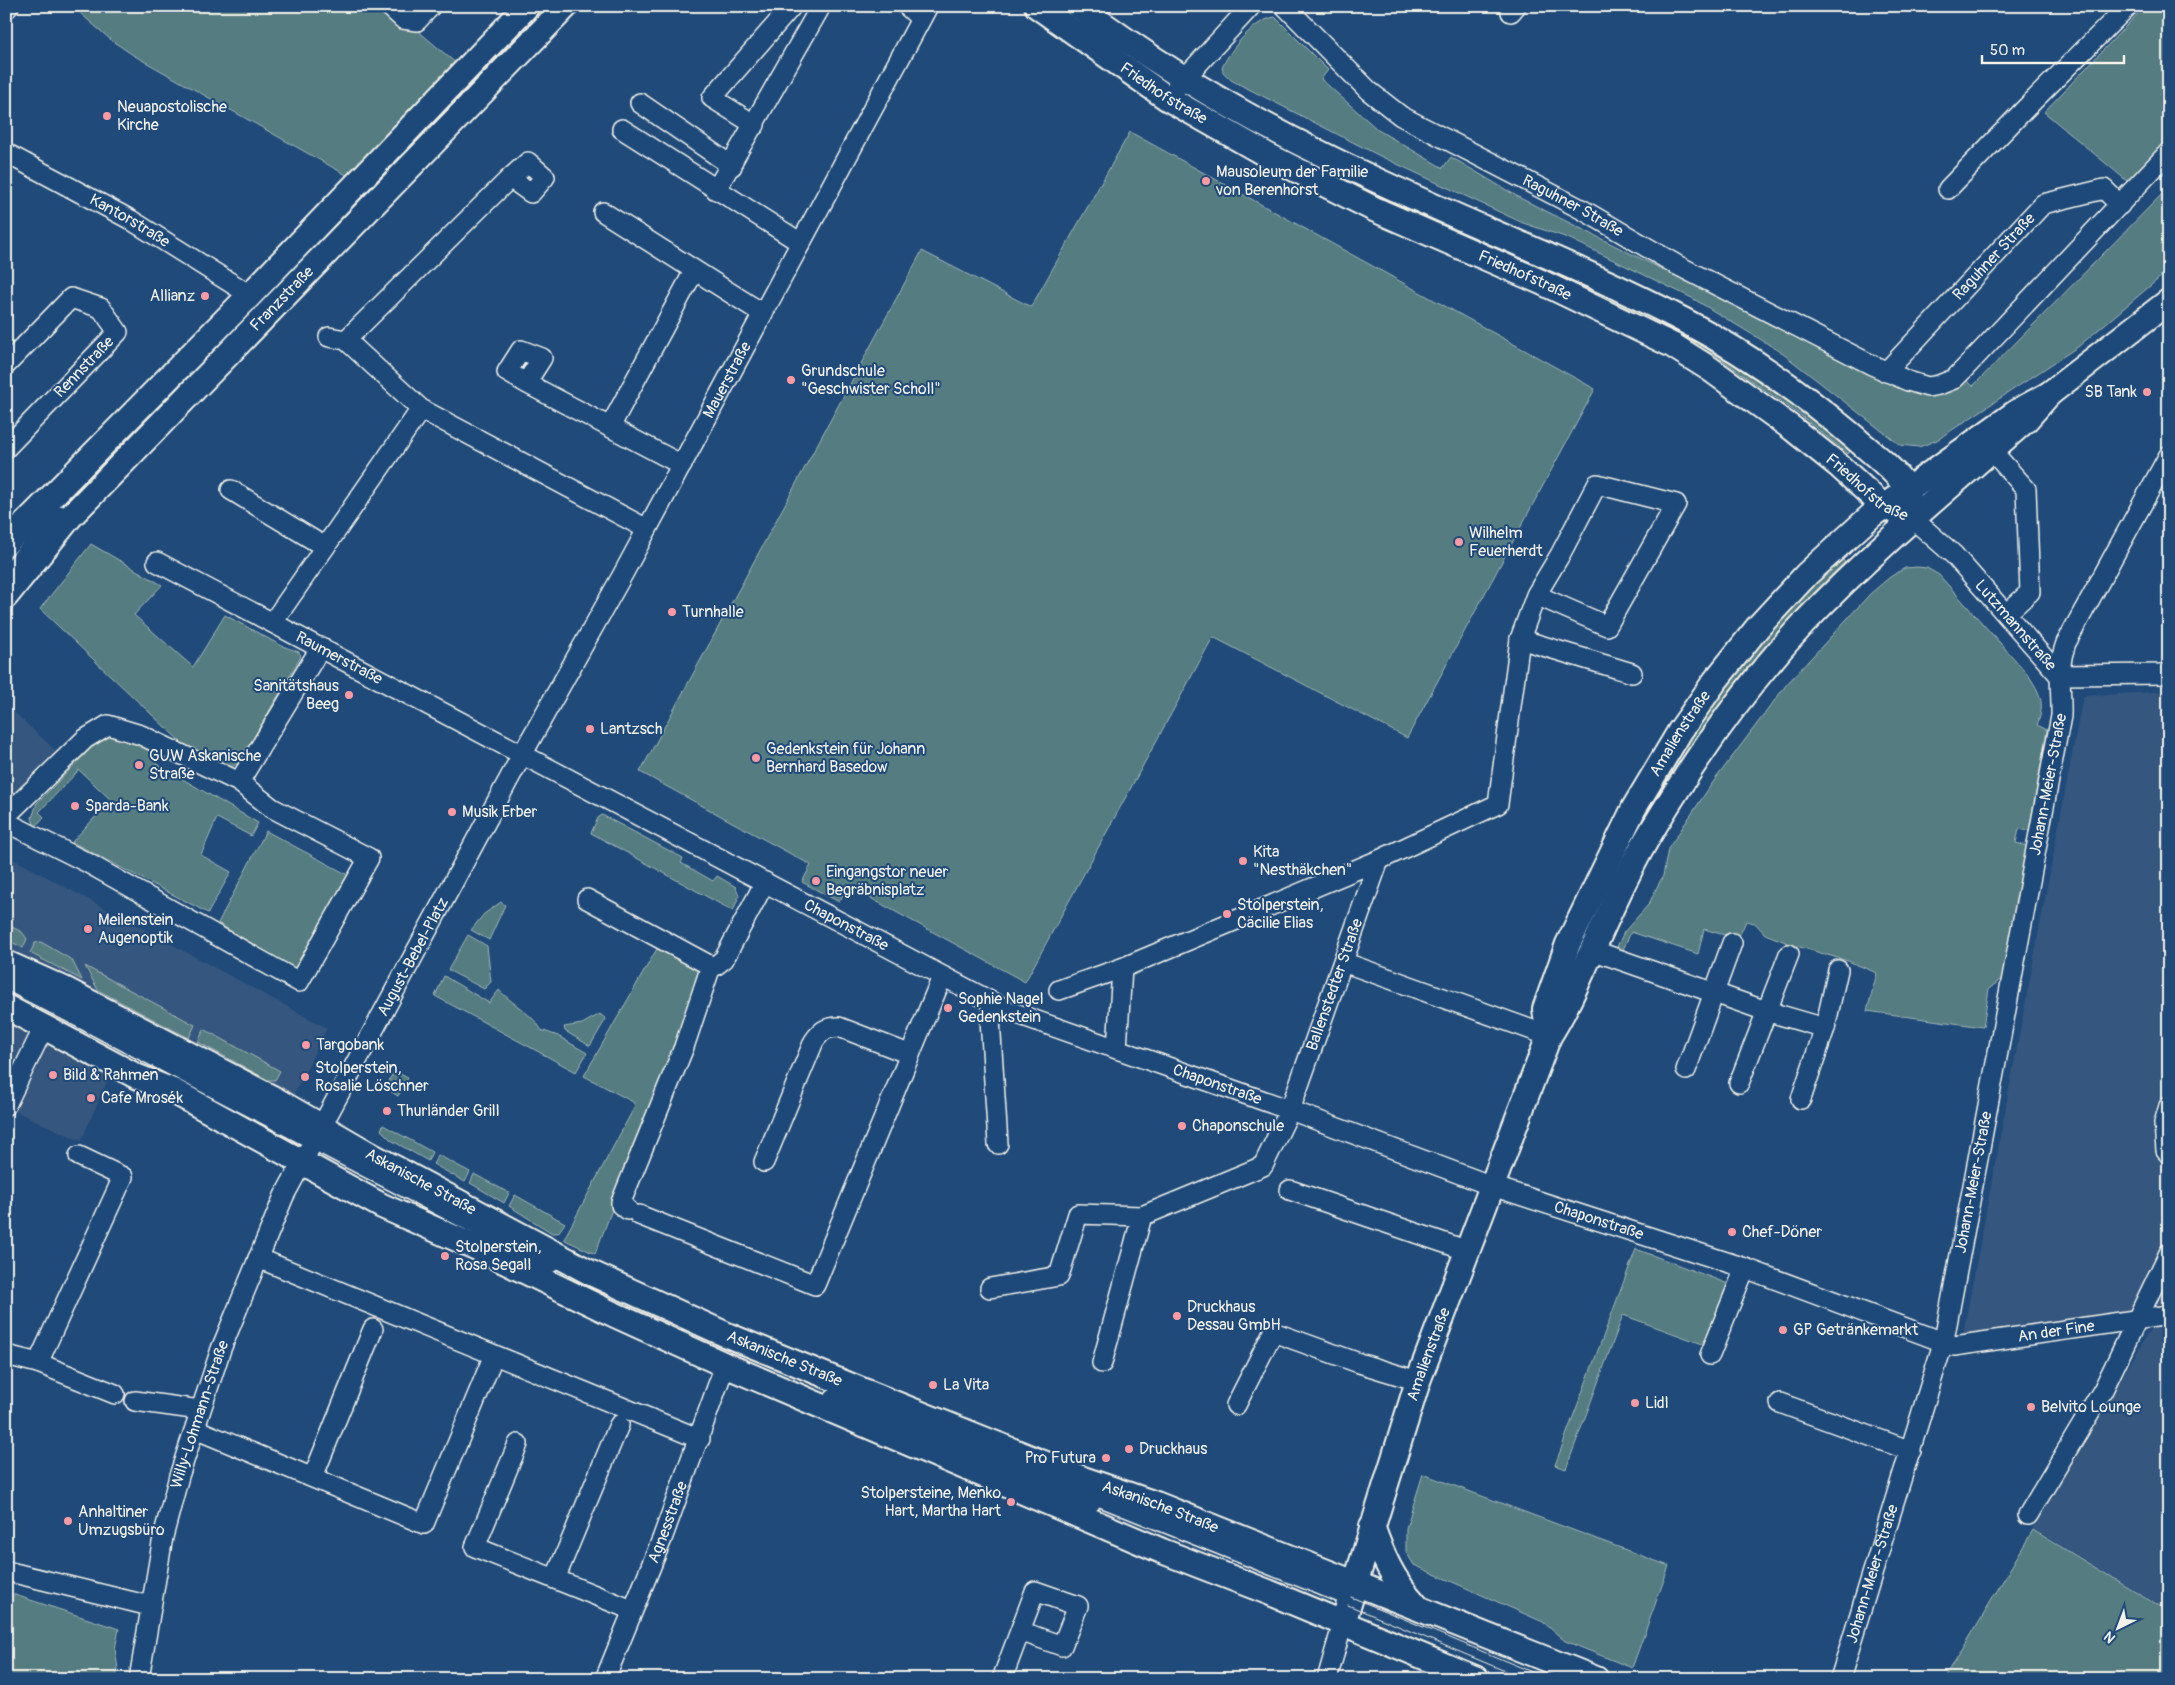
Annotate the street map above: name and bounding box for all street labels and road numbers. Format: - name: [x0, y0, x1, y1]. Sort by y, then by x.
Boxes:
- street label: Friedhofstraße: [1116, 58, 1211, 129]
- street label: Raguhner Straße: [1519, 170, 1627, 241]
- street label: Kantorstraße: [86, 190, 174, 252]
- street label: Raguhner Straße: [1948, 209, 2040, 304]
- street label: Friedhofstraße: [1475, 246, 1575, 305]
- street label: Franzstraße: [246, 262, 318, 335]
- street label: Rennstraße: [50, 332, 118, 402]
- street label: Mauerstraße: [699, 338, 756, 422]
- street label: Friedhofstraße: [1822, 449, 1911, 526]
- street label: Lutzmannstraße: [1970, 576, 2061, 675]
- street label: Raumerstraße: [292, 627, 386, 689]
- street label: Amalienstraße: [1645, 687, 1715, 780]
- street label: Johann-Meier-Straße: [2025, 712, 2071, 857]
- street label: August-Bebel-Platz: [373, 894, 453, 1020]
- street label: Chaponstraße: [800, 895, 892, 956]
- street label: Ballenstedter Straße: [1302, 916, 1367, 1054]
- street label: Chaponstraße: [1170, 1060, 1265, 1109]
- street label: Johann-Meier-Straße: [1950, 1110, 1997, 1255]
- street label: Askanische Straße: [362, 1144, 480, 1220]
- street label: Chaponstraße: [1551, 1197, 1646, 1244]
- street label: Amalienstraße: [1402, 1305, 1455, 1403]
- street label: An der Fine: [2016, 1316, 2096, 1347]
- street label: Askanische Straße: [724, 1326, 845, 1391]
- street label: Willy-Lohmann-Straße: [166, 1337, 234, 1491]
- street label: Askanische Straße: [1099, 1476, 1222, 1538]
- street label: Agnesstraße: [643, 1478, 692, 1566]
- street label: Johann-Meier-Straße: [1842, 1502, 1903, 1646]

